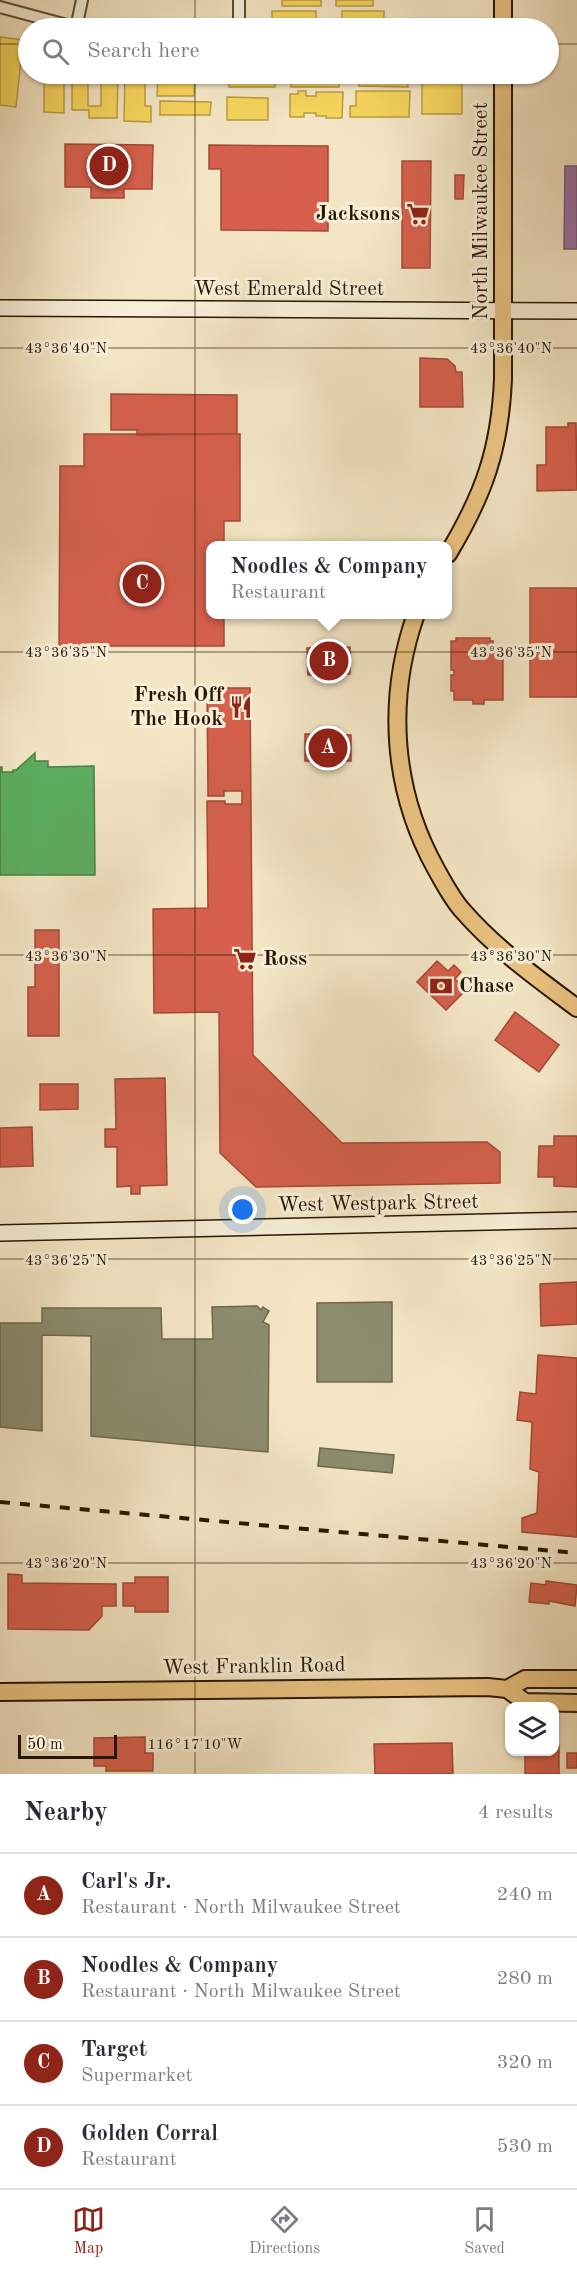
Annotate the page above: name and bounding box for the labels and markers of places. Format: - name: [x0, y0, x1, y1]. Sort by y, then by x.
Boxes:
- pin: D: [90, 144, 128, 188]
- supermarket icon: Jacksons: [405, 201, 431, 227]
- place label: Jacksons: [316, 204, 400, 225]
- pin: C: [122, 562, 162, 606]
- pin: B: [310, 638, 348, 684]
- place label: Fresh Off The Hook: [130, 685, 225, 730]
- restaurant icon: Fresh Off The Hook: [228, 694, 254, 720]
- pin: A: [308, 726, 348, 771]
- supermarket icon: Ross: [232, 946, 258, 972]
- place label: Ross: [263, 949, 307, 970]
- bank icon: Chase: [428, 973, 454, 999]
- place label: Chase: [459, 976, 514, 997]

